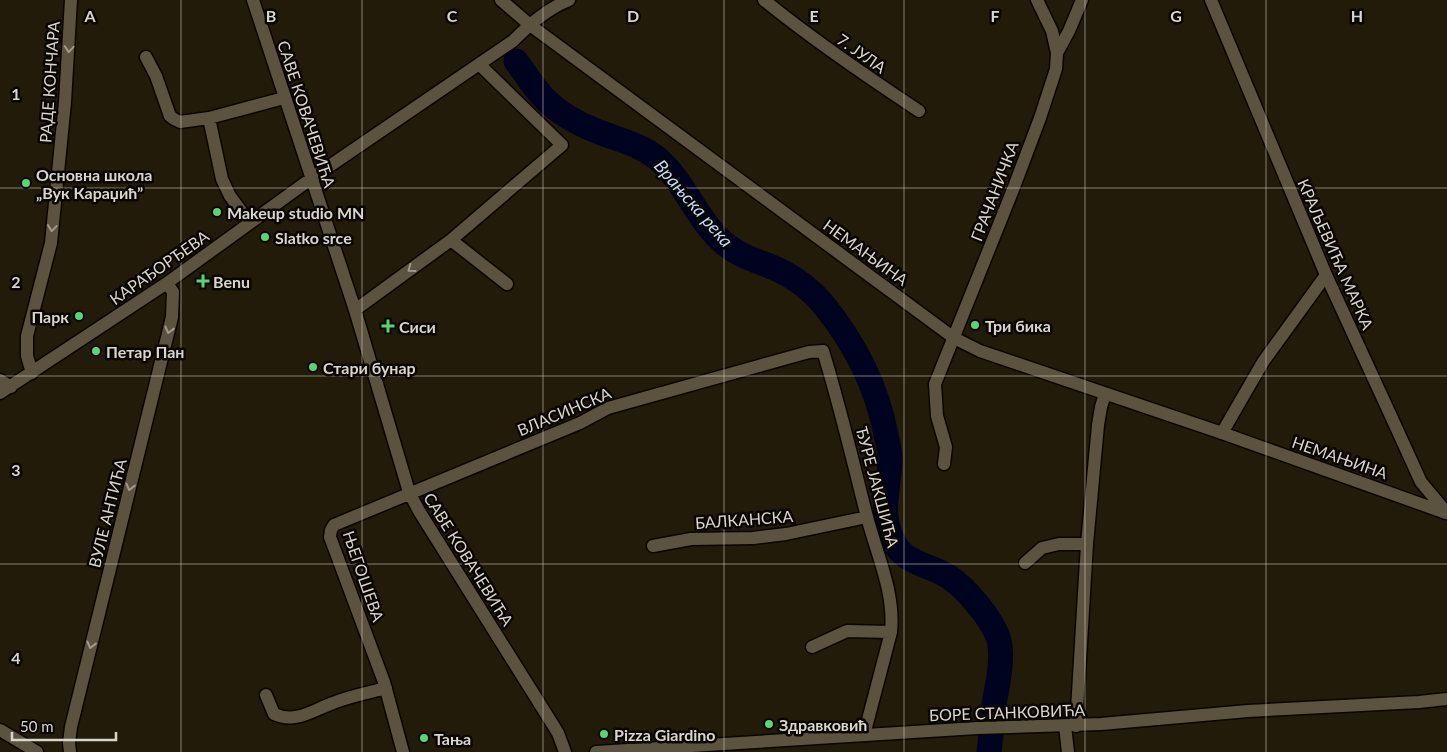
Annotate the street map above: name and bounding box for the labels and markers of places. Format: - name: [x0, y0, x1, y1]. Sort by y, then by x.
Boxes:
- place label: Основна школа „Вук Караџић”: [36, 165, 152, 202]
- marker: Основна школа „Вук Караџић”: [20, 177, 32, 189]
- place label: Makeup studio MN: [227, 203, 364, 222]
- marker: Makeup studio MN: [211, 206, 223, 218]
- place label: Slatko srce: [275, 228, 352, 247]
- marker: Slatko srce: [259, 231, 271, 243]
- place label: Benu: [213, 272, 250, 291]
- marker: Benu: [197, 275, 209, 287]
- place label: Парк: [31, 307, 69, 326]
- marker: Парк: [73, 310, 85, 322]
- place label: Три бика: [985, 316, 1051, 335]
- place label: Сиси: [399, 317, 436, 336]
- marker: Сиси: [381, 319, 395, 333]
- marker: Три бика: [969, 319, 981, 331]
- place label: Петар Пан: [106, 342, 184, 361]
- marker: Петар Пан: [90, 345, 102, 357]
- place label: Стари бунар: [323, 358, 416, 377]
- marker: Стари бунар: [307, 361, 319, 373]
- place label: Здравковић: [779, 715, 867, 734]
- marker: Здравковић: [763, 718, 775, 730]
- place label: Pizza Giardino: [614, 725, 716, 744]
- marker: Pizza Giardino: [598, 728, 610, 740]
- place label: Тања: [434, 729, 471, 748]
- marker: Тања: [418, 732, 430, 744]

